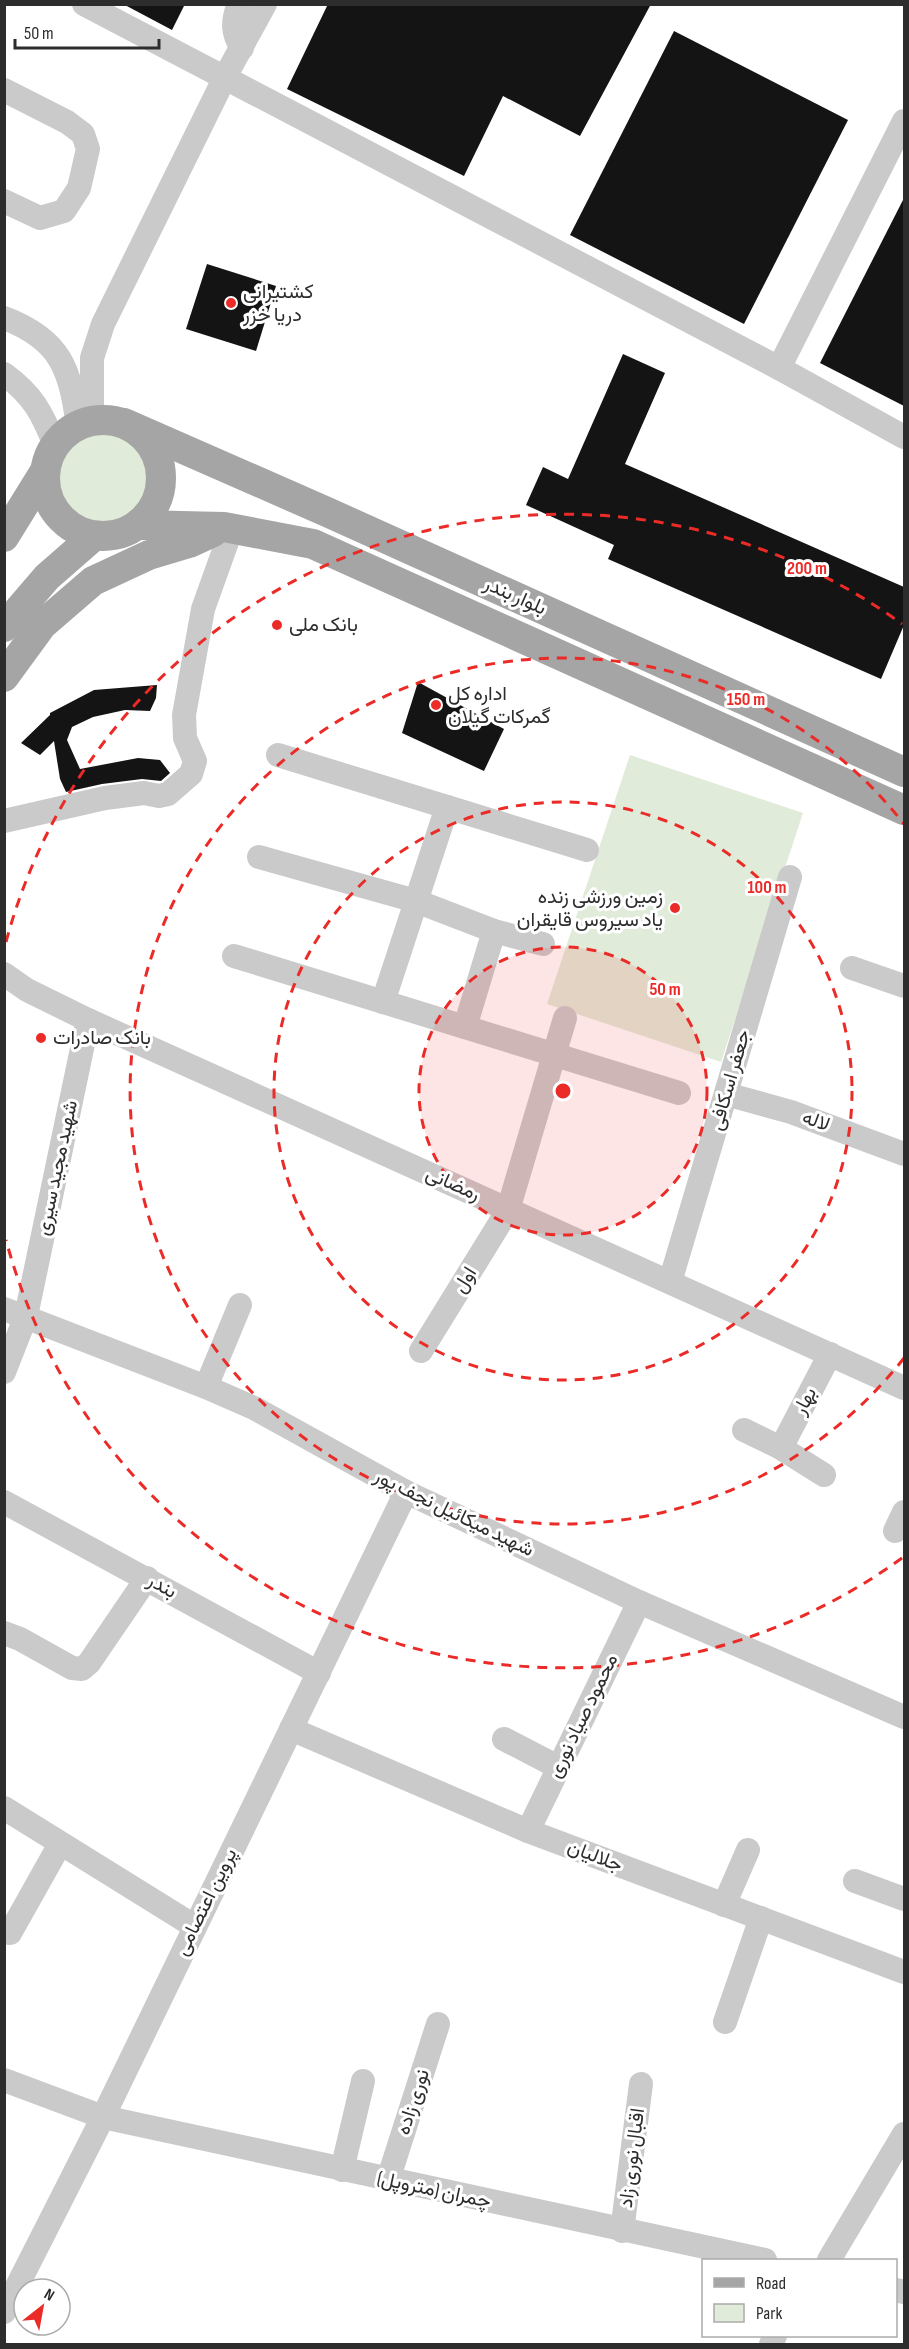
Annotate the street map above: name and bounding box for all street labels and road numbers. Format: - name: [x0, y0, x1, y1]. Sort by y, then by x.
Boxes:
- street label: بلوار بندر: [479, 571, 550, 620]
- street label: جعفر اسکافی: [704, 1027, 756, 1133]
- street label: شهید مجید سیری: [31, 1098, 83, 1238]
- street label: لاله: [799, 1105, 833, 1137]
- street label: رمضانی: [422, 1161, 484, 1207]
- street label: اول: [448, 1262, 482, 1298]
- street label: بهار: [787, 1383, 822, 1420]
- street label: شهید میکائیل نجف پور: [369, 1463, 538, 1563]
- street label: بندر: [142, 1568, 181, 1604]
- street label: محمود صیاد نوری: [543, 1650, 623, 1782]
- street label: جلالیان: [564, 1835, 626, 1877]
- street label: پروین اعتصامی: [170, 1844, 243, 1960]
- street label: نوری زاده: [391, 2066, 435, 2138]
- street label: اقبال نوری زاد: [614, 2107, 650, 2209]
- street label: چمران (متروپل): [375, 2166, 493, 2215]

